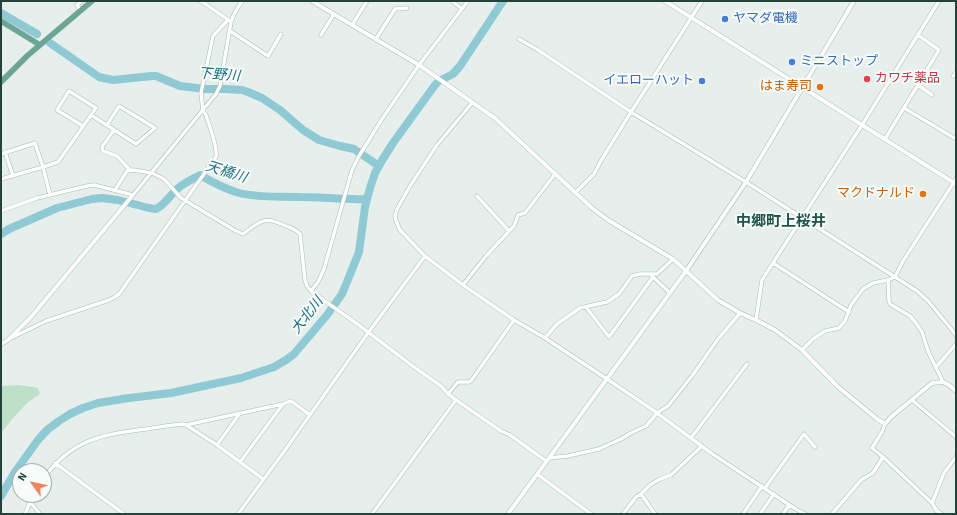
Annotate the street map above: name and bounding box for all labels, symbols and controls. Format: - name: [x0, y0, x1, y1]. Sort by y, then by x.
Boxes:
- place label: ヤマダ電機: [733, 11, 798, 27]
- marker: ヤマダ電機: [720, 14, 730, 24]
- place label: ミニストップ: [800, 54, 878, 70]
- marker: ミニストップ: [787, 57, 797, 67]
- water label: 下野川: [197, 66, 241, 86]
- place label: カワチ薬品: [875, 71, 940, 87]
- place label: イエローハット: [603, 73, 694, 89]
- marker: カワチ薬品: [862, 74, 872, 84]
- marker: イエローハット: [697, 76, 707, 86]
- place label: はま寿司: [760, 79, 812, 95]
- marker: はま寿司: [815, 82, 825, 92]
- water label: 天橋川: [203, 159, 249, 187]
- place label: マクドナルド: [837, 186, 915, 202]
- marker: マクドナルド: [918, 189, 928, 199]
- district label: 中郷町上桜井: [736, 214, 826, 232]
- water label: 大北川: [288, 294, 328, 338]
- north arrow: [12, 463, 52, 503]
- text: N: [14, 470, 31, 484]

